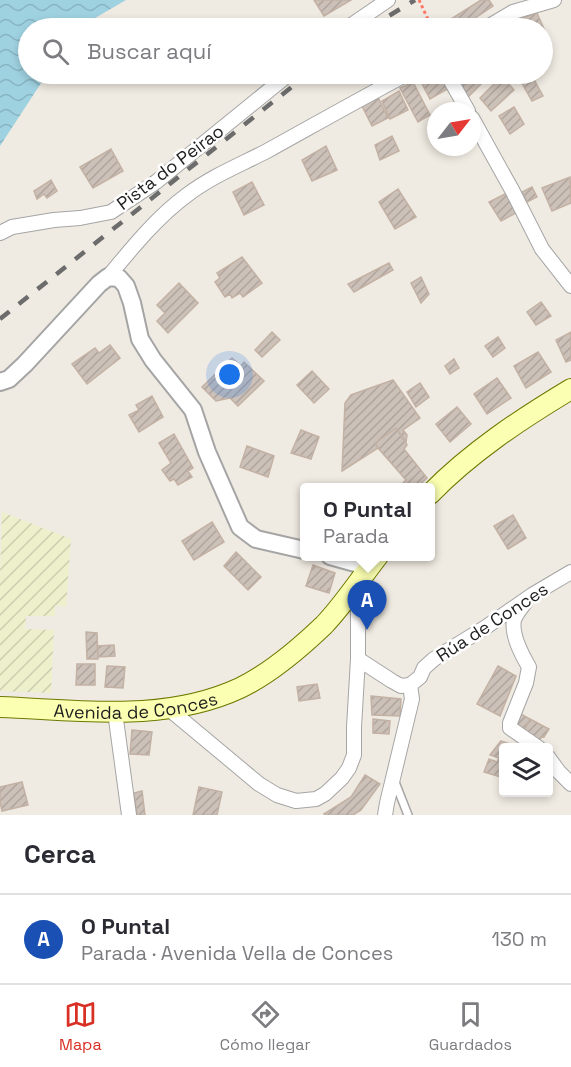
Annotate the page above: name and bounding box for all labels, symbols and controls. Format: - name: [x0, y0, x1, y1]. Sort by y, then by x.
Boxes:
- search box: [18, 18, 553, 84]
- icon: search: [39, 35, 72, 68]
- text: Buscar aquí: [87, 37, 212, 65]
- north arrow: [427, 102, 481, 156]
- street label: Pista do Peirao: [112, 119, 228, 215]
- your location: [215, 360, 244, 389]
- popup: [300, 483, 435, 561]
- text: O Puntal: [323, 495, 412, 523]
- text: Parada: [323, 523, 389, 549]
- street label: Rúa de Conces: [432, 577, 552, 667]
- pin: A: [348, 580, 386, 630]
- street label: Avenida de Conces: [53, 686, 220, 723]
- map controls: [499, 743, 553, 797]
- button: layers: [499, 743, 553, 797]
- text: Cerca: [24, 837, 96, 871]
- text: O Puntal: [81, 912, 170, 940]
- text: A: [37, 926, 50, 952]
- text: 130 m: [491, 926, 547, 952]
- text: Parada · Avenida Vella de Conces: [81, 940, 393, 966]
- tab: Mapa: [59, 998, 102, 1055]
- tab: Cómo llegar: [220, 998, 311, 1055]
- tab: Guardados: [429, 998, 512, 1055]

